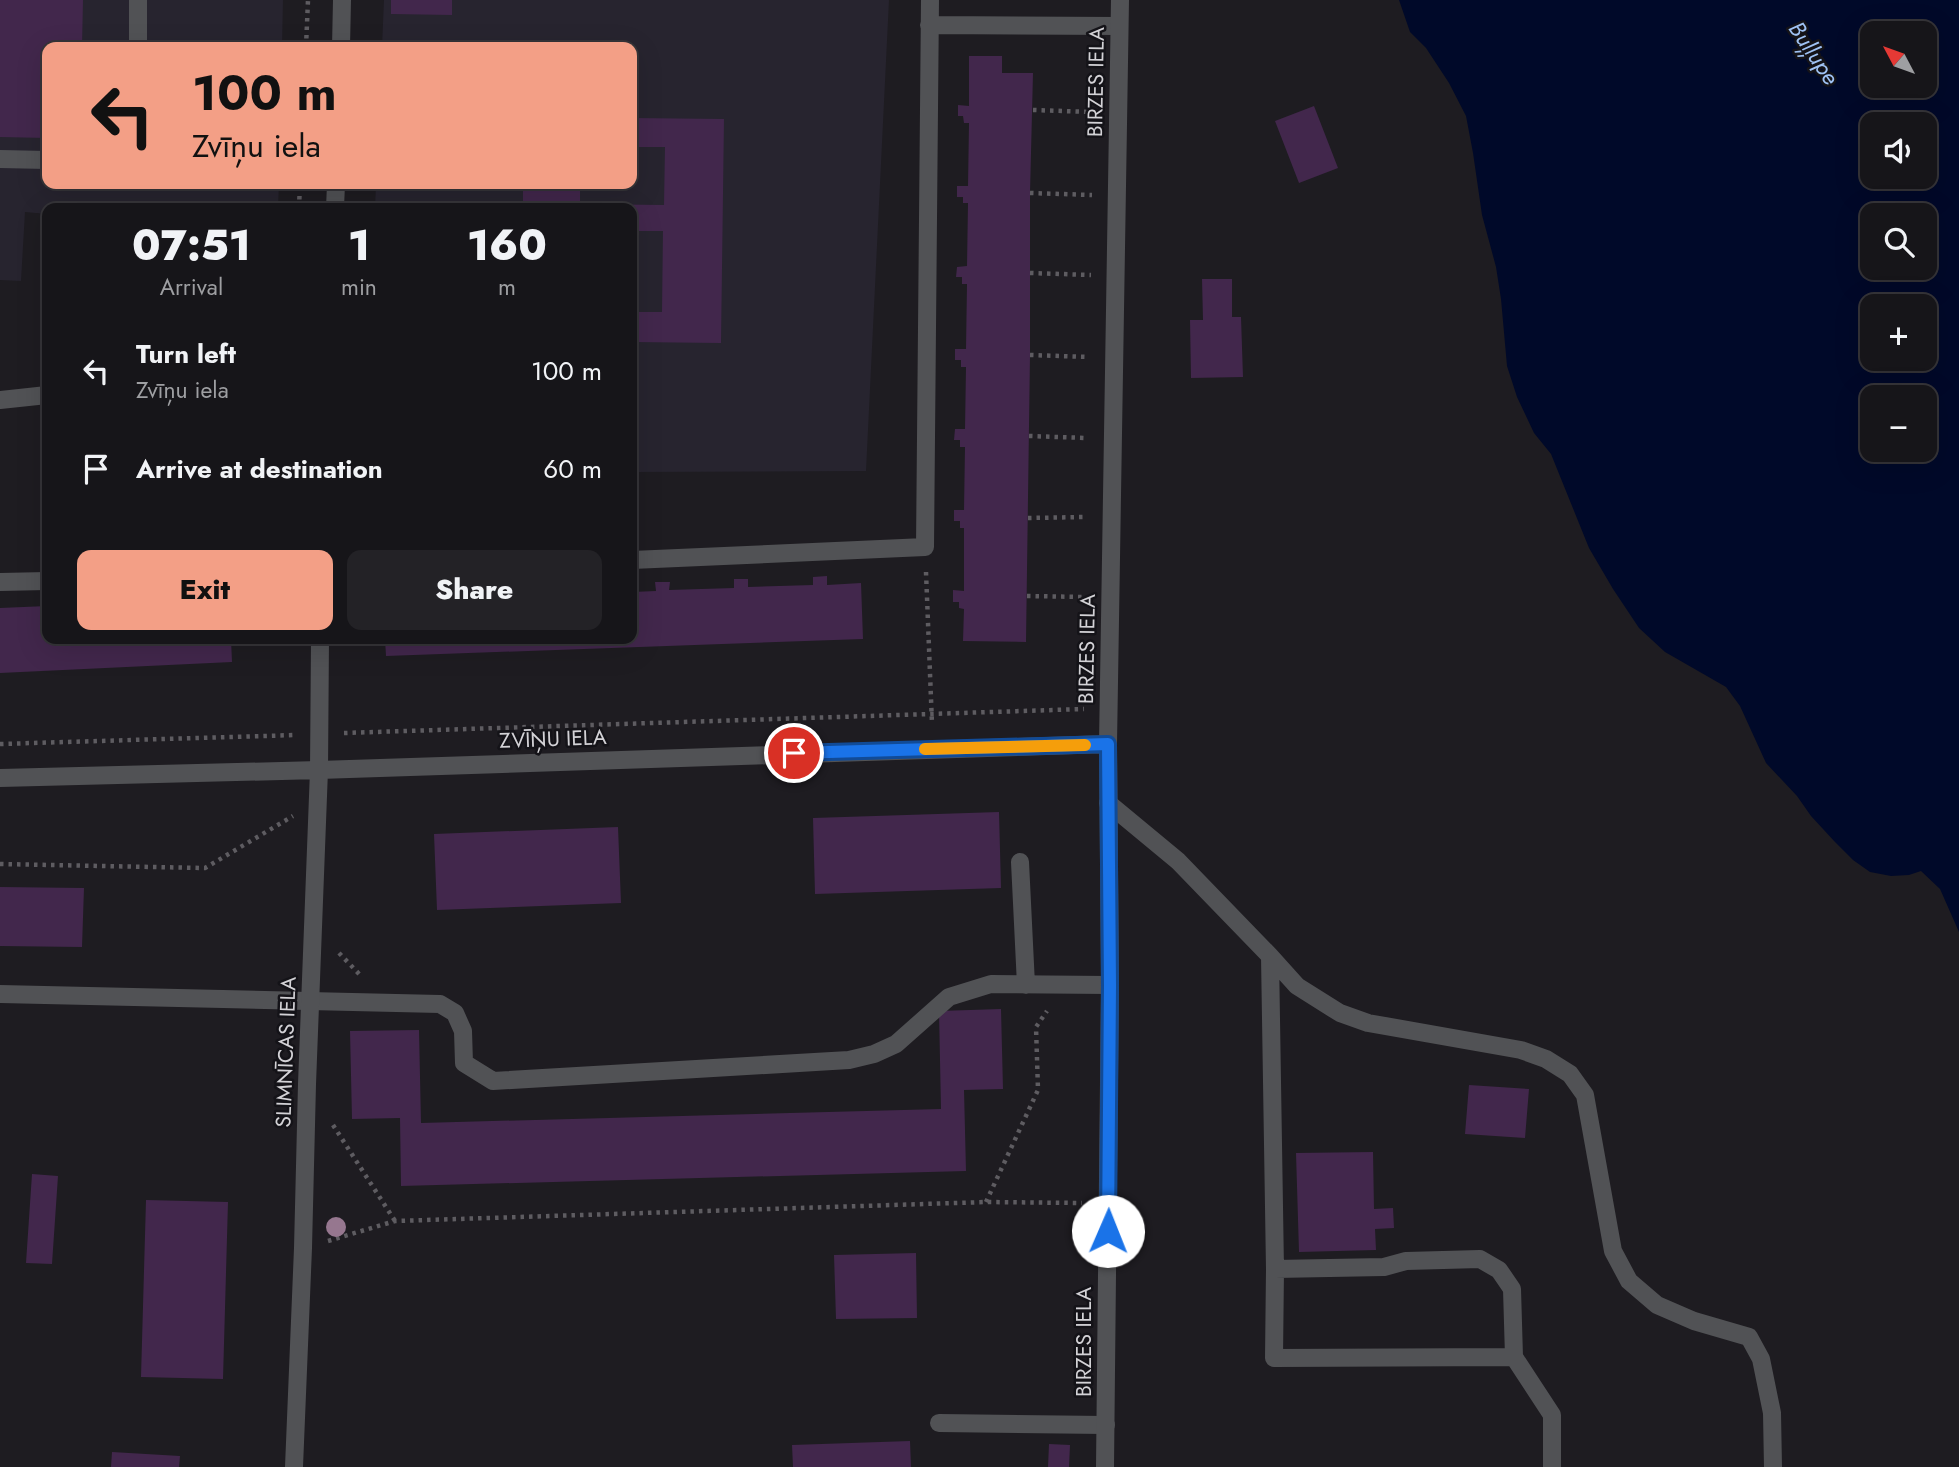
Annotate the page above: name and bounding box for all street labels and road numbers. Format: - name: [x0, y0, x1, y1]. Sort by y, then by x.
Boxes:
- street label: BIRZES IELA: [1080, 27, 1112, 137]
- street label: BIRZES IELA: [1071, 594, 1103, 704]
- street label: ZVĪŅU IELA: [499, 722, 607, 756]
- street label: SLIMNĪCAS IELA: [268, 976, 304, 1128]
- street label: BIRZES IELA: [1069, 1287, 1099, 1397]

